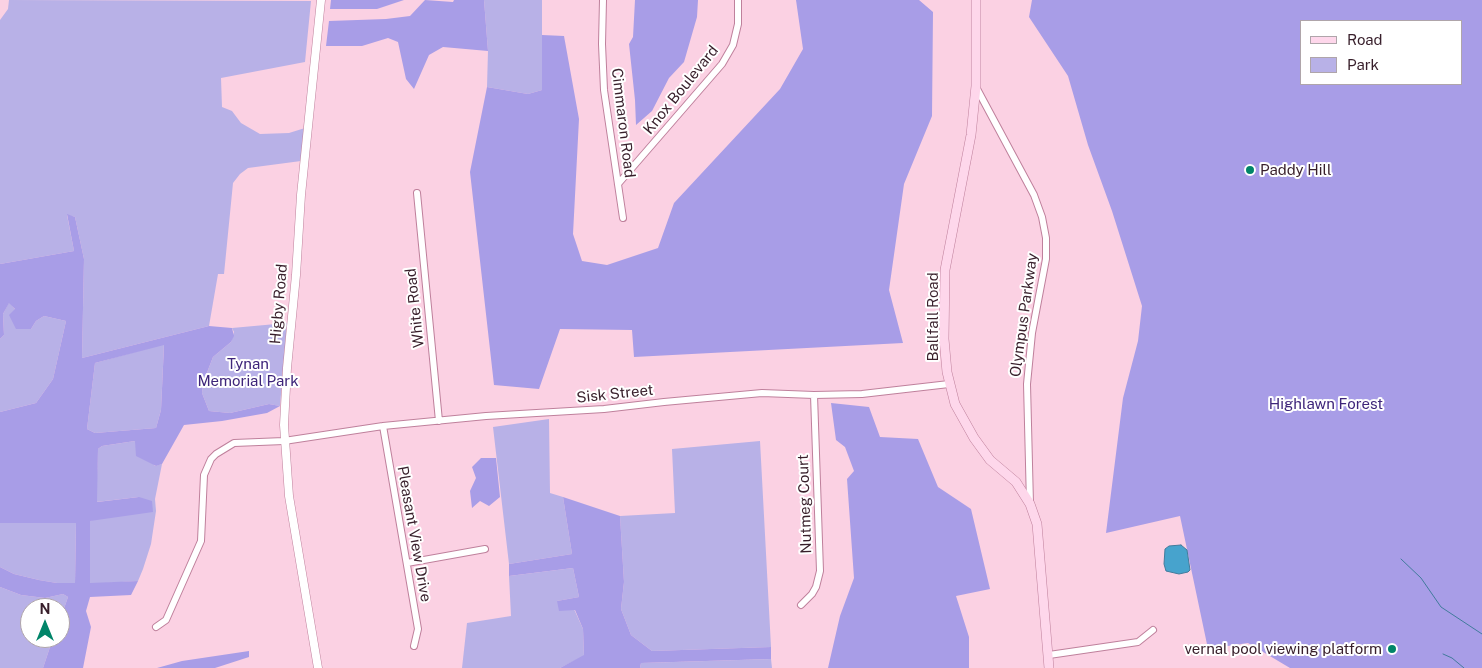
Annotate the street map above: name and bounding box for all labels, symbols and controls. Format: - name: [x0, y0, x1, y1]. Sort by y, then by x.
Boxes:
- legend: [1300, 20, 1462, 85]
- text: Road: [1347, 31, 1383, 48]
- street label: Knox Boulevard: [640, 42, 722, 138]
- text: Park: [1347, 56, 1379, 73]
- street label: Cimmaron Road: [607, 67, 639, 179]
- place label: Paddy Hill: [1260, 161, 1331, 179]
- marker: Paddy Hill: [1244, 164, 1256, 176]
- street label: Olympus Parkway: [1006, 252, 1042, 378]
- street label: Higby Road: [267, 263, 291, 345]
- street label: White Road: [402, 267, 428, 349]
- street label: Ballfall Road: [924, 272, 942, 362]
- park label: Tynan Memorial Park: [197, 355, 299, 390]
- street label: Sisk Street: [576, 381, 654, 407]
- park label: Highlawn Forest: [1269, 395, 1383, 413]
- street label: Nutmeg Court: [794, 454, 816, 554]
- street label: Pleasant View Drive: [393, 465, 435, 603]
- north arrow: [20, 598, 70, 648]
- text: N: [40, 601, 50, 617]
- place label: vernal pool viewing platform: [1184, 640, 1382, 658]
- marker: vernal pool viewing platform: [1386, 643, 1398, 655]

